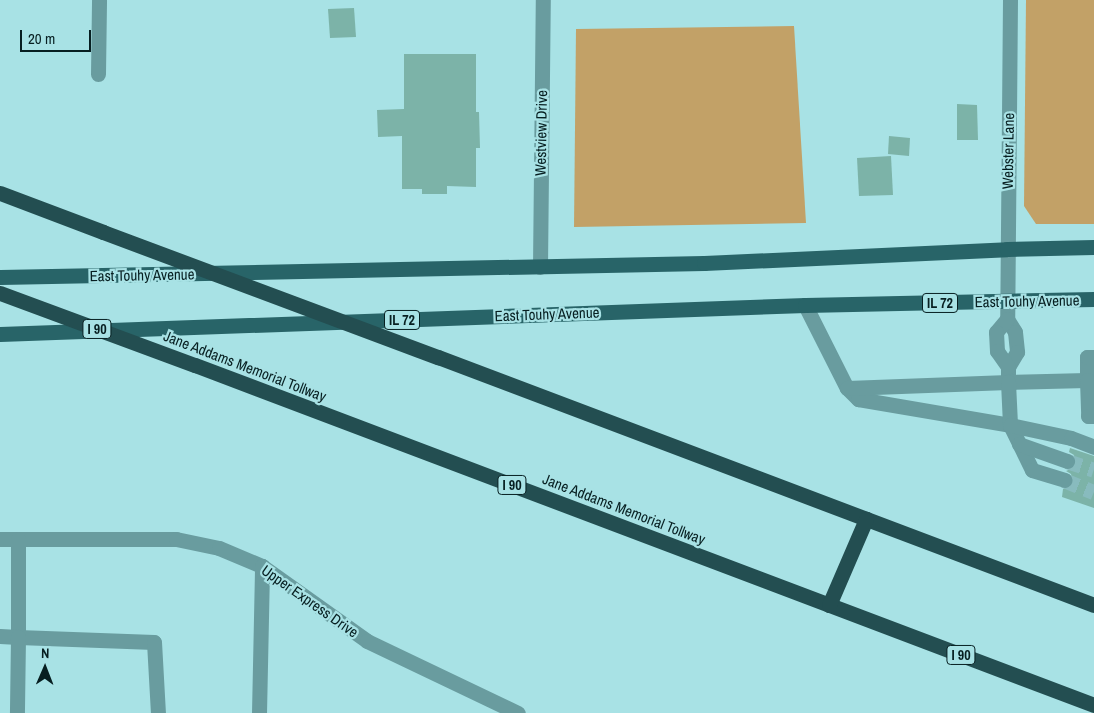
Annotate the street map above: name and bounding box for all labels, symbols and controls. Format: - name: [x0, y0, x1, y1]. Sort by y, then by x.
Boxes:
- scale bar: [22, 20, 94, 52]
- text: 20 m: [28, 28, 55, 49]
- street label: Westview Drive: [531, 90, 551, 176]
- street label: Webster Lane: [998, 113, 1018, 189]
- street label: East Touhy Avenue: [89, 265, 195, 285]
- street label: East Touhy Avenue: [974, 291, 1080, 311]
- road number: IL 72: [921, 292, 959, 314]
- street label: East Touhy Avenue: [494, 303, 600, 325]
- road number: IL 72: [383, 308, 421, 332]
- road number: I 90: [82, 318, 112, 340]
- street label: Jane Addams Memorial Tollway: [161, 326, 329, 406]
- street label: Jane Addams Memorial Tollway: [540, 469, 708, 549]
- road number: I 90: [497, 474, 527, 496]
- street label: Upper Express Drive: [258, 561, 362, 641]
- north arrow: [20, 643, 70, 693]
- text: N: [41, 644, 50, 662]
- road number: I 90: [946, 644, 976, 666]

